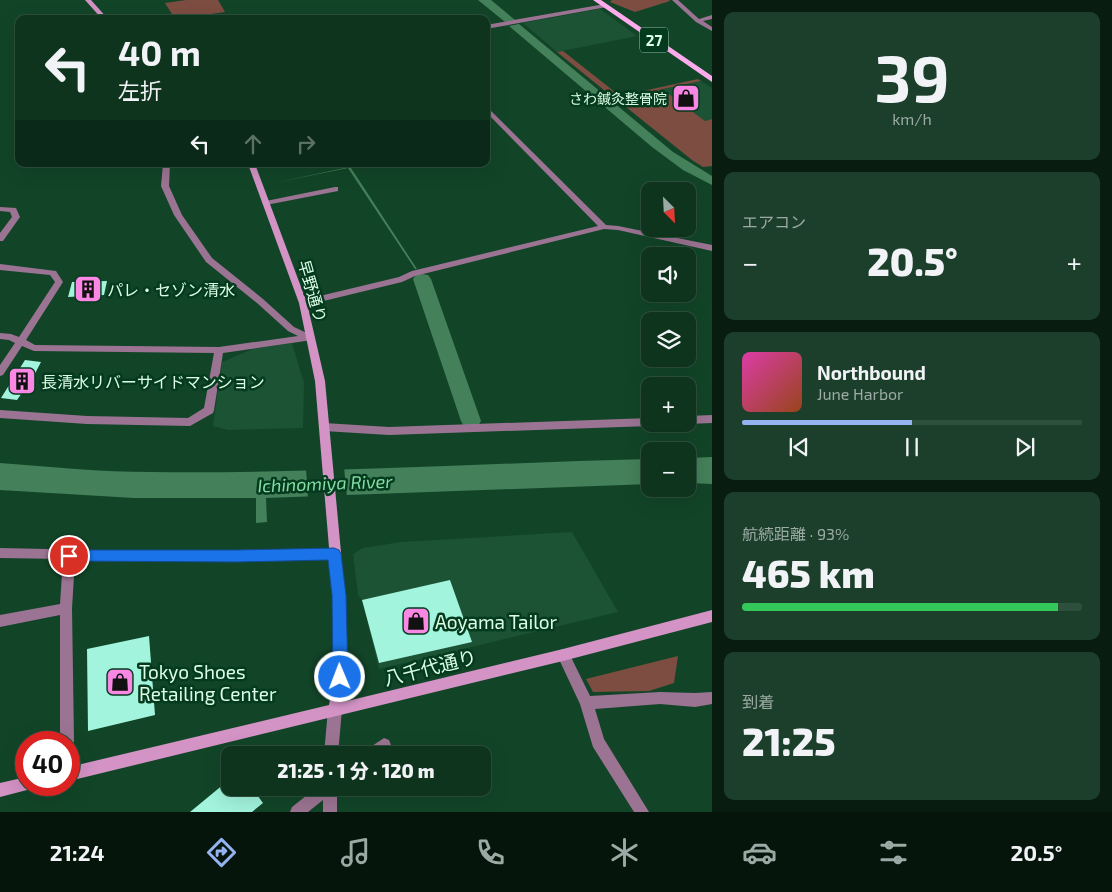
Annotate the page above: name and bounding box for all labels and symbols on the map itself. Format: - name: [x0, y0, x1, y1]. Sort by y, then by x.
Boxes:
- road number: 27: [640, 28, 668, 52]
- shop icon: さわ鍼灸整骨院: [671, 83, 701, 113]
- place label: さわ鍼灸整骨院: [569, 90, 667, 107]
- north arrow: [641, 182, 696, 238]
- street label: 早野通り: [295, 258, 331, 324]
- building icon: パレ・セゾン清水: [73, 274, 103, 304]
- place label: パレ・セゾン清水: [107, 280, 235, 299]
- building icon: 長清水リバーサイドマンション: [7, 366, 37, 396]
- place label: 長清水リバーサイドマンション: [41, 372, 265, 391]
- water label: Ichinomiya River: [257, 470, 394, 496]
- pin: [48, 535, 90, 577]
- shop icon: Aoyama Tailor: [401, 606, 431, 636]
- place label: Aoyama Tailor: [435, 610, 558, 633]
- street label: 八千代通り: [381, 644, 479, 690]
- position arrow: [313, 650, 365, 702]
- place label: Tokyo Shoes Retailing Center: [139, 660, 277, 705]
- shop icon: Tokyo Shoes Retailing Center: [105, 667, 135, 697]
- speed limit sign: 40: [15, 731, 80, 796]

